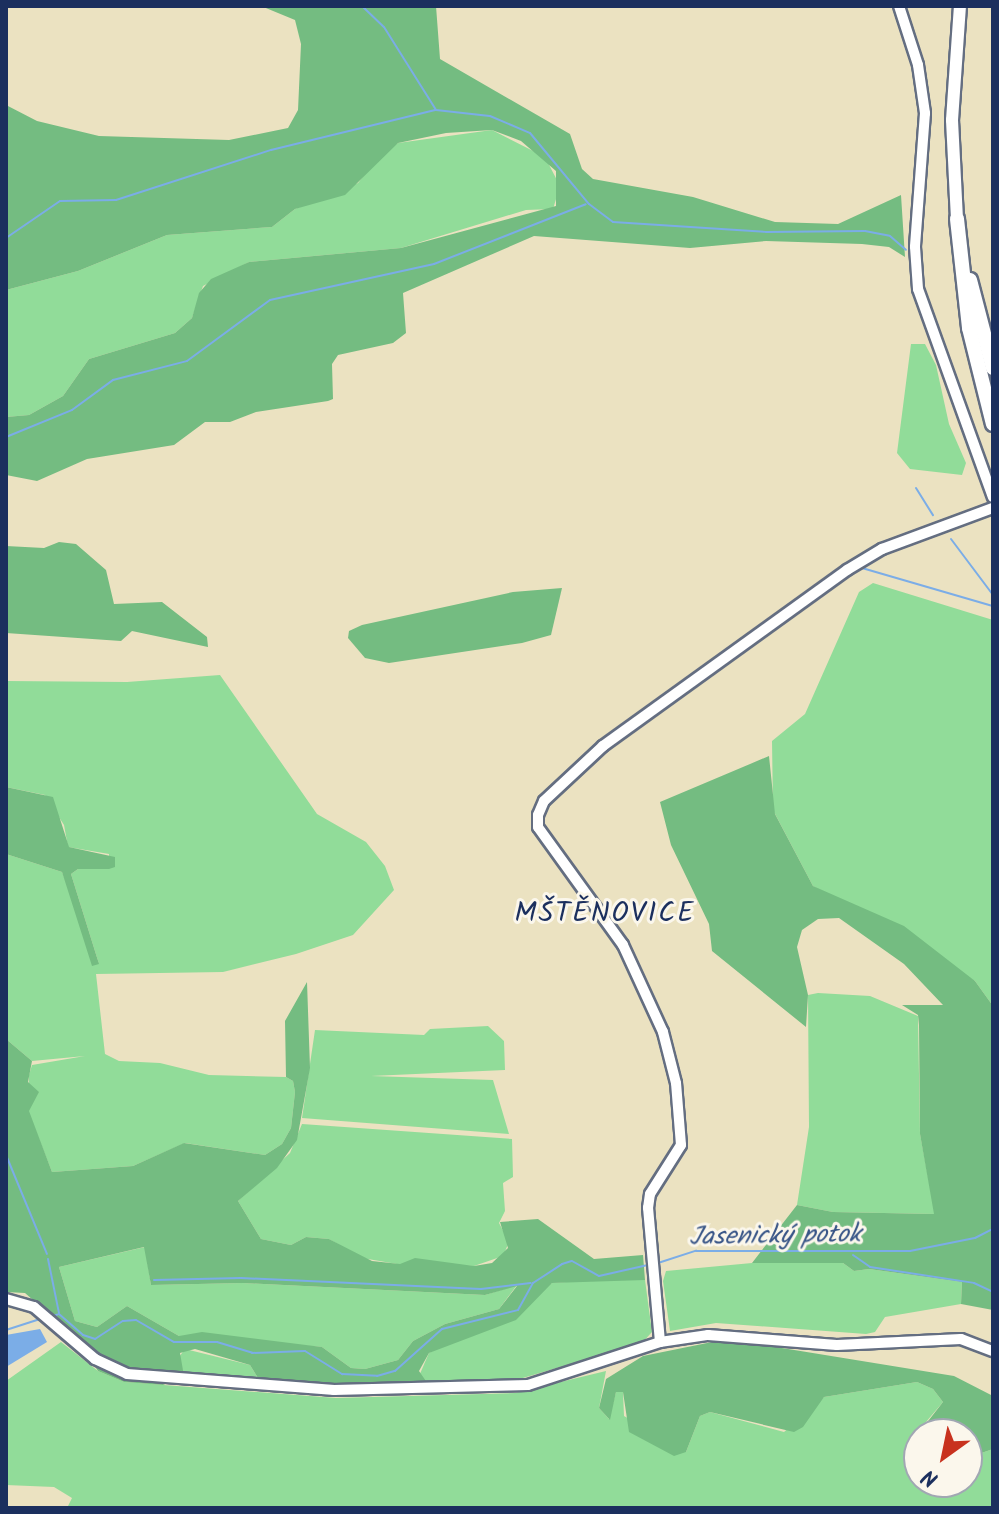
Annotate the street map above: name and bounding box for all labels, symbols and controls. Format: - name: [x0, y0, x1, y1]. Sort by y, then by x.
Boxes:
- district label: MŠTĚNOVICE: [514, 897, 696, 931]
- water label: Jasenický potok: [689, 1220, 861, 1254]
- north arrow: [903, 1418, 983, 1498]
- text: N: [915, 1458, 946, 1495]

